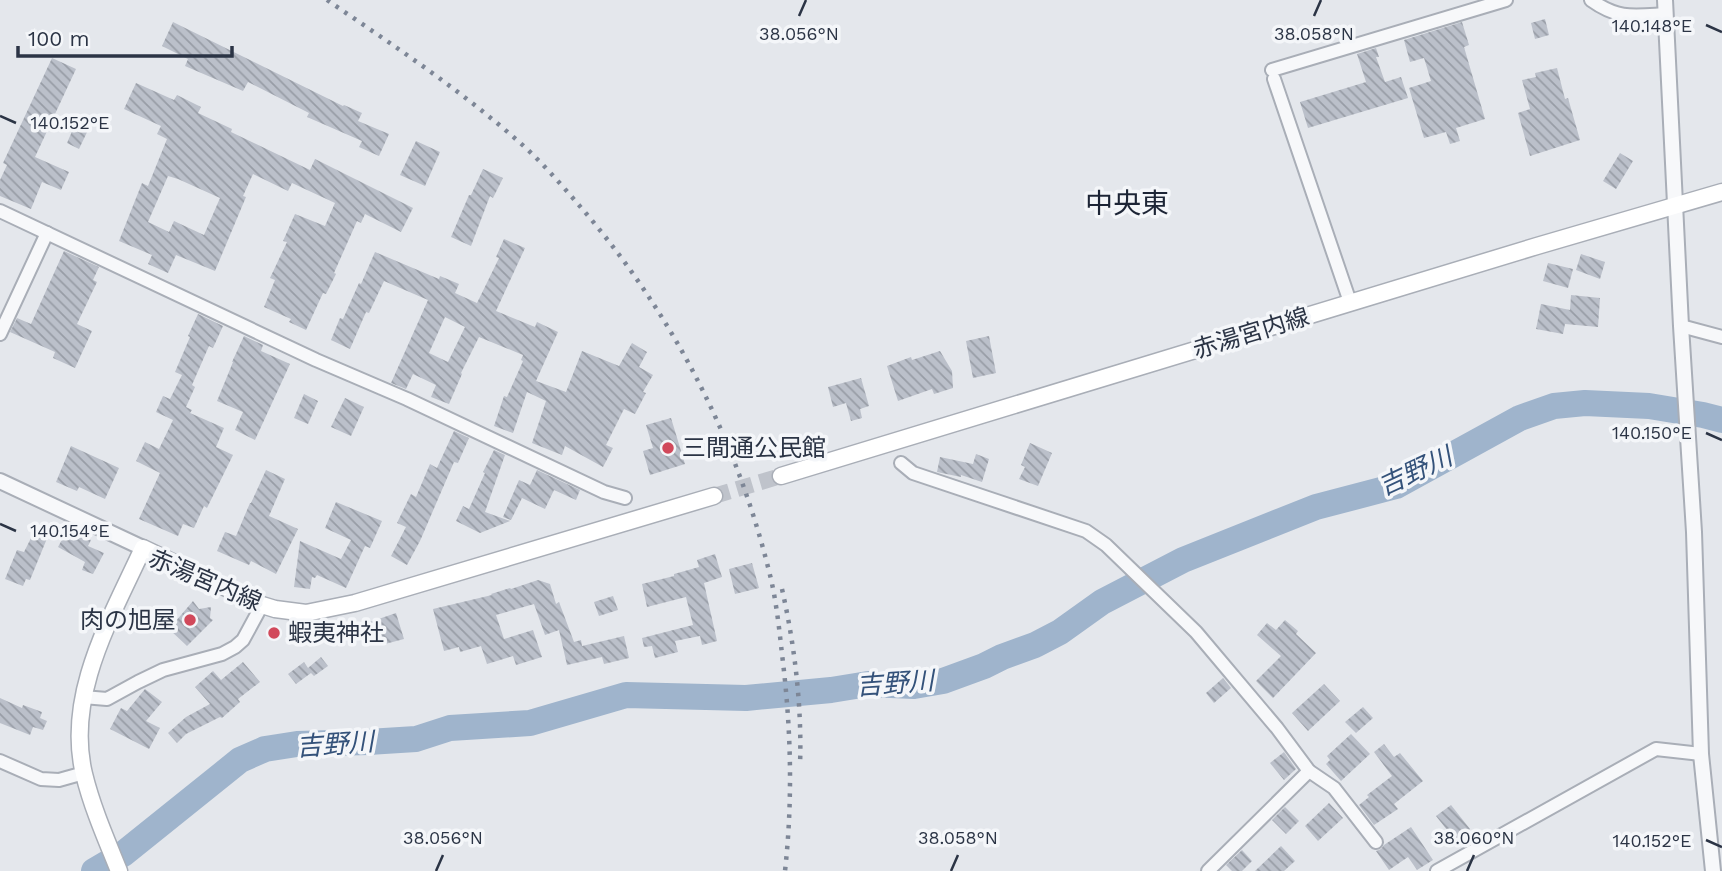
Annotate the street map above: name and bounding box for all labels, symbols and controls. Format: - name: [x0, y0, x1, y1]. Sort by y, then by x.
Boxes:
- scale bar: [18, 14, 231, 58]
- text: 140.148°E: [1612, 15, 1692, 36]
- text: 38.056°N: [759, 23, 839, 44]
- text: 38.058°N: [1274, 23, 1354, 44]
- text: 100 m: [28, 26, 90, 51]
- text: 140.152°E: [30, 112, 110, 133]
- district label: 中央東: [1085, 187, 1169, 220]
- street label: 赤湯宮内線: [1190, 302, 1312, 364]
- text: 140.150°E: [1612, 422, 1692, 443]
- place label: 三間通公民館: [682, 434, 826, 462]
- marker: 三間通公民館: [660, 440, 676, 456]
- water label: 吉野川: [1373, 440, 1459, 501]
- text: 140.154°E: [30, 520, 110, 541]
- street label: 赤湯宮内線: [144, 544, 266, 616]
- place label: 肉の旭屋: [80, 606, 176, 634]
- marker: 肉の旭屋: [182, 612, 198, 628]
- place label: 蝦夷神社: [288, 619, 384, 647]
- marker: 蝦夷神社: [266, 625, 282, 641]
- water label: 吉野川: [855, 665, 938, 701]
- water label: 吉野川: [295, 726, 378, 762]
- text: 38.056°N: [403, 827, 483, 848]
- text: 38.058°N: [918, 827, 998, 848]
- text: 38.060°N: [1434, 827, 1514, 848]
- text: 140.152°E: [1612, 830, 1692, 851]

